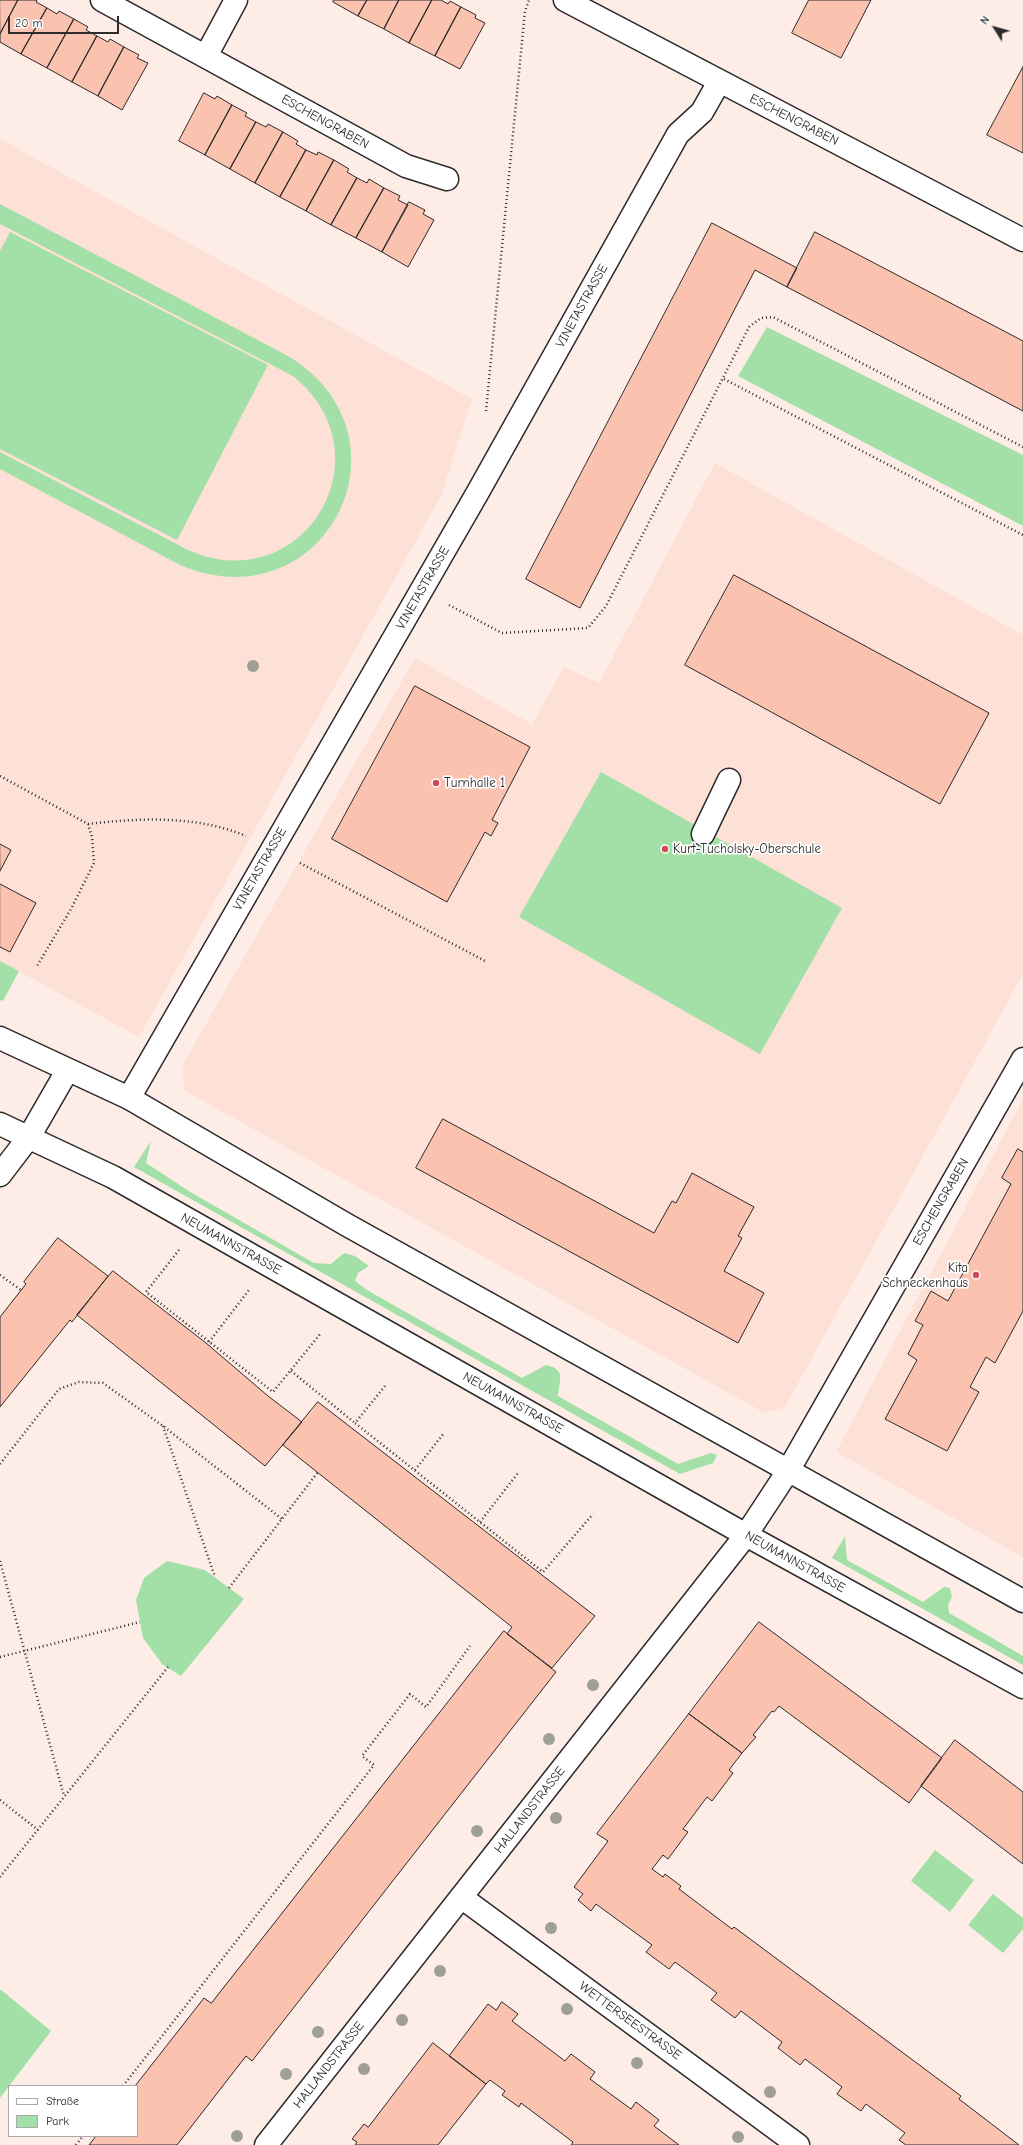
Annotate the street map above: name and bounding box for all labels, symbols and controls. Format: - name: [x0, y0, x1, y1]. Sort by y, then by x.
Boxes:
- scale bar: [10, 8, 121, 34]
- north arrow: [975, 8, 1015, 48]
- text: N: [978, 14, 992, 27]
- text: 20 m: [15, 16, 43, 30]
- street label: ESCHENGRABEN: [278, 91, 372, 153]
- street label: ESCHENGRABEN: [747, 91, 841, 149]
- street label: VINETASTRASSE: [553, 261, 611, 351]
- street label: VINETASTRASSE: [393, 544, 453, 632]
- place label: Turnhalle 1: [444, 775, 505, 791]
- marker: Turnhalle 1: [431, 778, 441, 788]
- street label: VINETASTRASSE: [230, 825, 290, 913]
- place label: Kurt-Tucholsky-Oberschule: [673, 841, 821, 857]
- marker: Kurt-Tucholsky-Oberschule: [660, 844, 670, 854]
- street label: ESCHENGRABEN: [910, 1156, 972, 1248]
- street label: NEUMANNSTRASSE: [178, 1210, 284, 1278]
- place label: Kita Schneckenhaus: [882, 1260, 968, 1291]
- marker: Kita Schneckenhaus: [971, 1270, 981, 1280]
- street label: NEUMANNSTRASSE: [460, 1369, 566, 1437]
- street label: NEUMANNSTRASSE: [742, 1528, 848, 1596]
- street label: HALLANDSTRASSE: [491, 1764, 569, 1856]
- street label: WETTERSEESTRASSE: [576, 1979, 684, 2063]
- street label: HALLANDSTRASSE: [290, 2019, 368, 2111]
- legend: [8, 2085, 138, 2137]
- text: Straße: [46, 2094, 79, 2108]
- text: Park: [46, 2114, 69, 2128]

